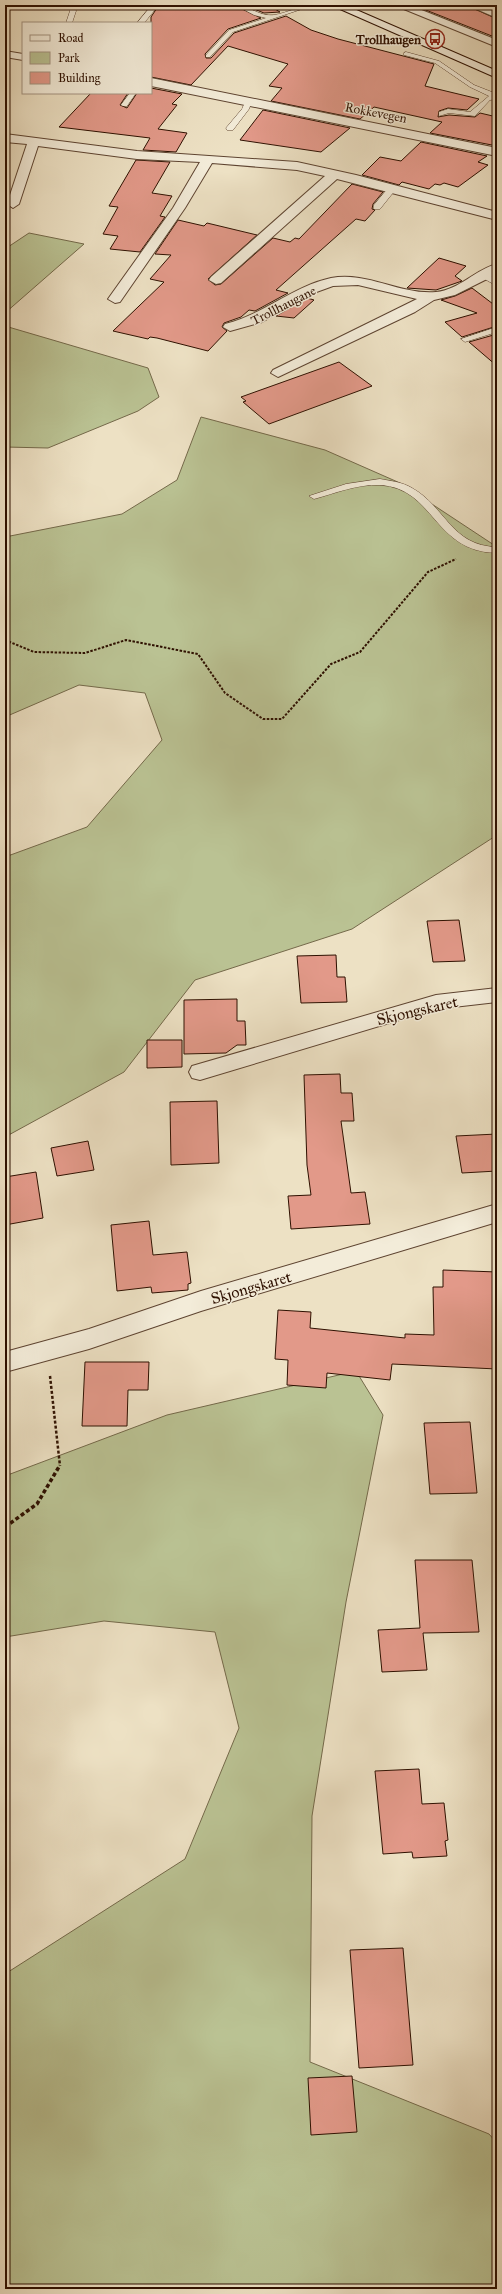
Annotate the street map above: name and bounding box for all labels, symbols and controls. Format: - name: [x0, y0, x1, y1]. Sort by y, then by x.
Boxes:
- legend: [22, 22, 152, 94]
- bus stop icon: Trollhaugen: [424, 28, 446, 50]
- text: Road: [58, 31, 84, 45]
- place label: Trollhaugen: [355, 32, 421, 48]
- text: Park: [58, 51, 80, 65]
- text: Building: [58, 71, 101, 86]
- street label: Rokkevegen: [343, 99, 408, 127]
- street label: Trollhaugane: [248, 282, 319, 329]
- street label: Skjongskaret: [375, 992, 460, 1030]
- street label: Skjongskaret: [209, 1267, 294, 1309]

